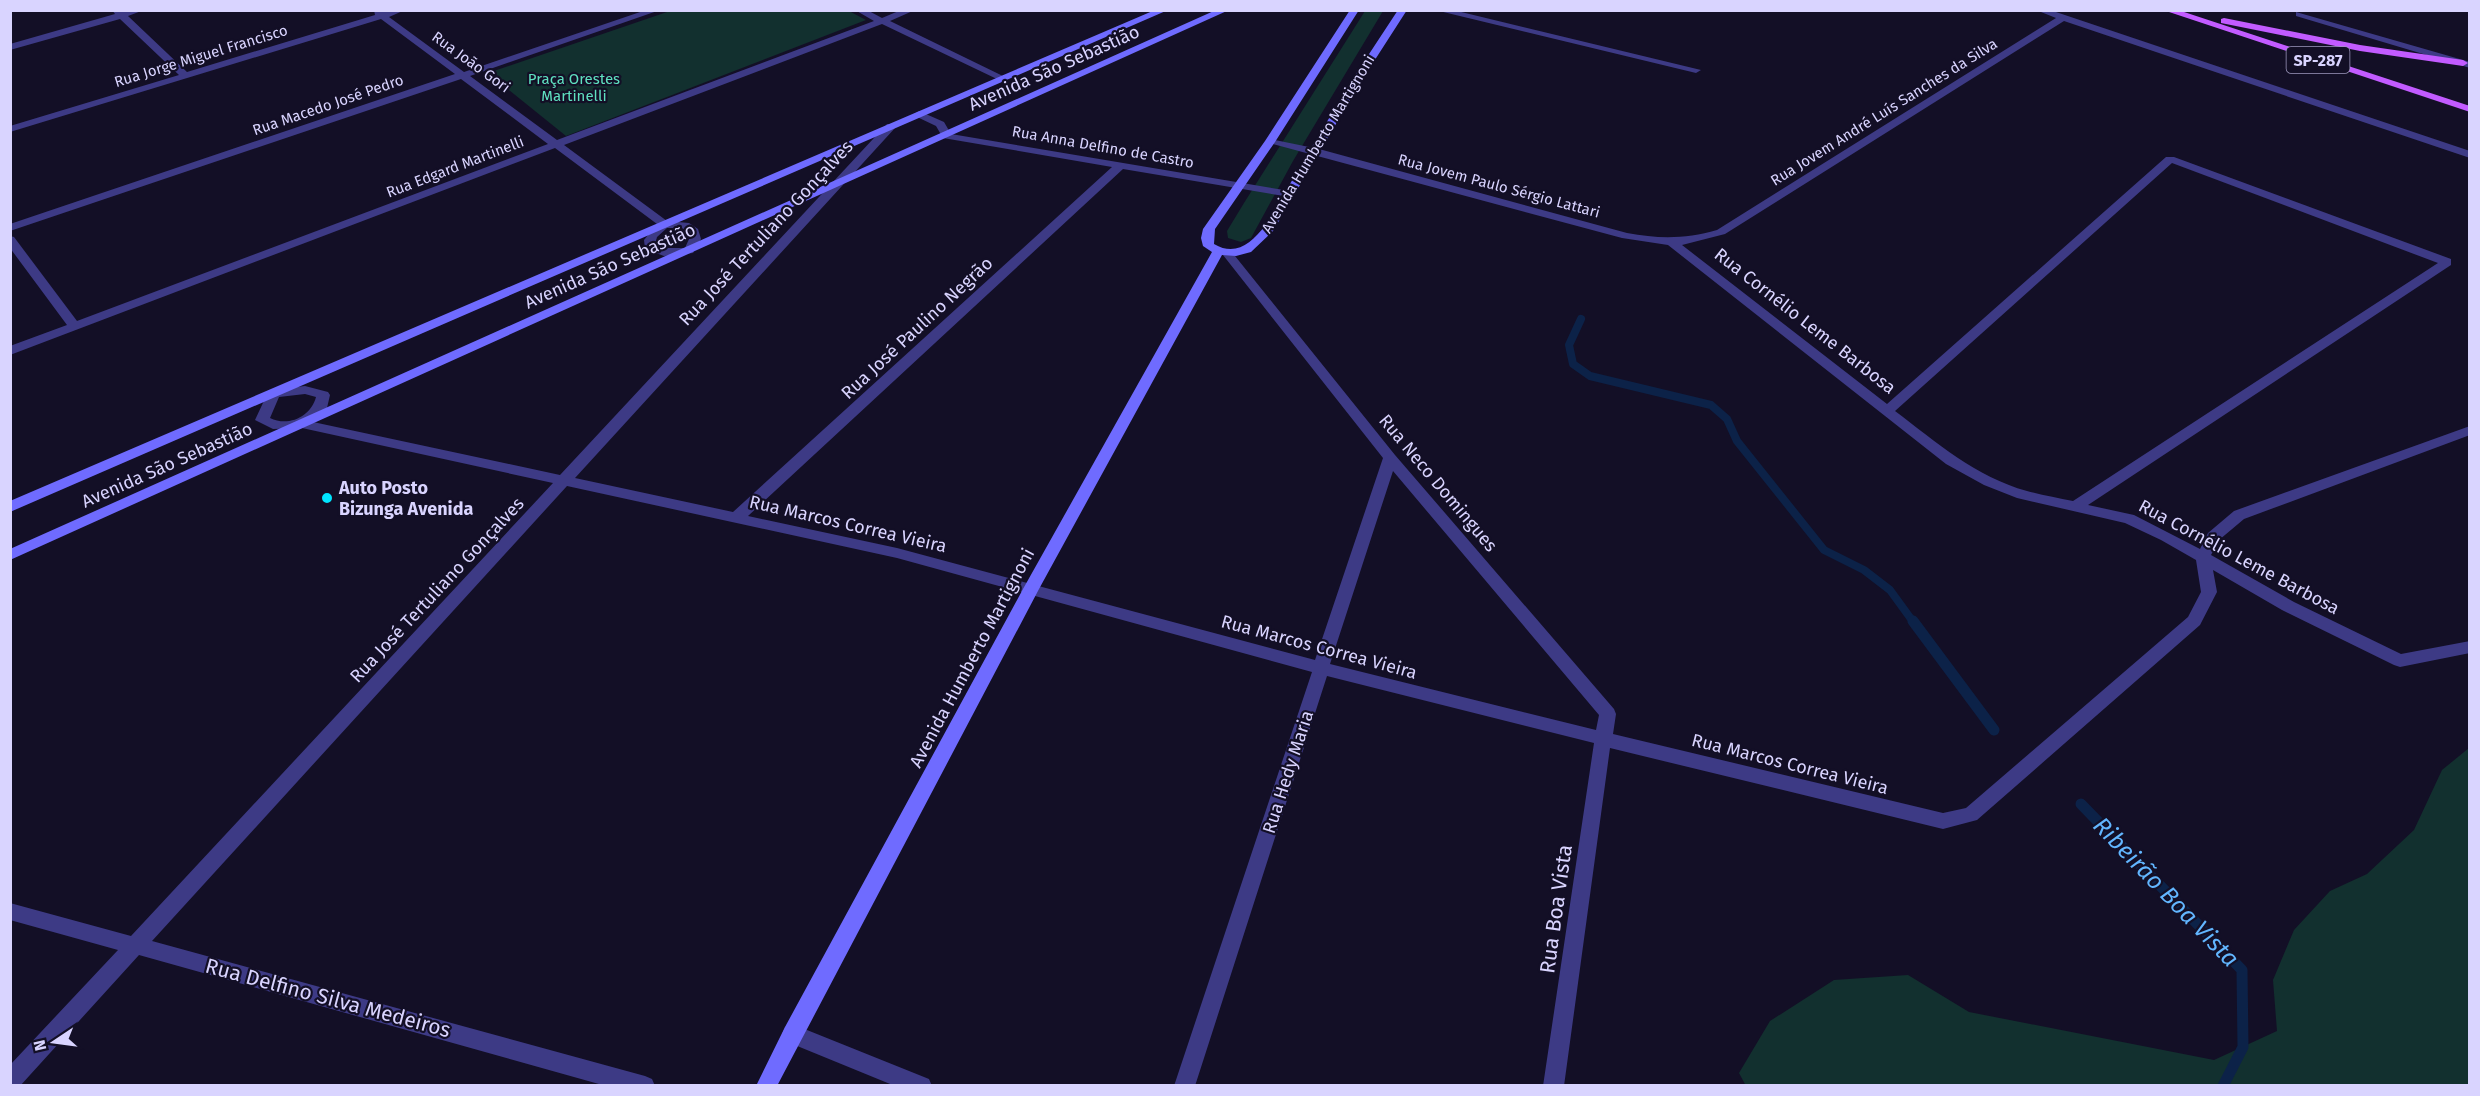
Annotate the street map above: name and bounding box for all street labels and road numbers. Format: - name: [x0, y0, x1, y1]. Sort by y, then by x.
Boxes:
- street label: Avenida São Sebastião: [965, 20, 1143, 116]
- street label: Rua Jorge Miguel Francisco: [112, 21, 290, 91]
- street label: Rua João Gori: [428, 28, 514, 96]
- street label: Rua Jovem André Luís Sanches da Silva: [1767, 34, 2001, 190]
- road number: SP-287: [2286, 47, 2350, 73]
- street label: Avenida Humberto Martignoni: [1258, 52, 1378, 236]
- street label: Rua Macedo José Pedro: [250, 71, 406, 139]
- street label: Rua Anna Delfino de Castro: [1011, 122, 1195, 172]
- street label: Rua Edgard Martinelli: [384, 132, 526, 202]
- street label: Rua José Tertuliano Gonçalves: [674, 136, 858, 330]
- street label: Rua Jovem Paulo Sérgio Lattari: [1396, 150, 1602, 222]
- street label: Avenida São Sebastião: [521, 218, 699, 314]
- street label: Rua Cornélio Leme Barbosa: [1710, 243, 1900, 399]
- street label: Rua José Paulino Negrão: [837, 252, 997, 404]
- street label: Rua Neco Domingues: [1374, 410, 1502, 556]
- street label: Avenida São Sebastião: [78, 417, 256, 513]
- street label: Rua Marcos Correa Vieira: [747, 491, 949, 557]
- street label: Rua José Tertuliano Gonçalves: [345, 493, 529, 687]
- street label: Rua Cornélio Leme Barbosa: [2135, 495, 2343, 619]
- street label: Avenida Humberto Martignoni: [905, 545, 1039, 771]
- street label: Rua Marcos Correa Vieira: [1219, 610, 1419, 684]
- street label: Rua Hedy Maria: [1258, 708, 1318, 836]
- street label: Rua Marcos Correa Vieira: [1689, 729, 1891, 799]
- street label: Rua Boa Vista: [1534, 843, 1578, 975]
- street label: Rua Delfino Silva Medeiros: [203, 953, 454, 1043]

